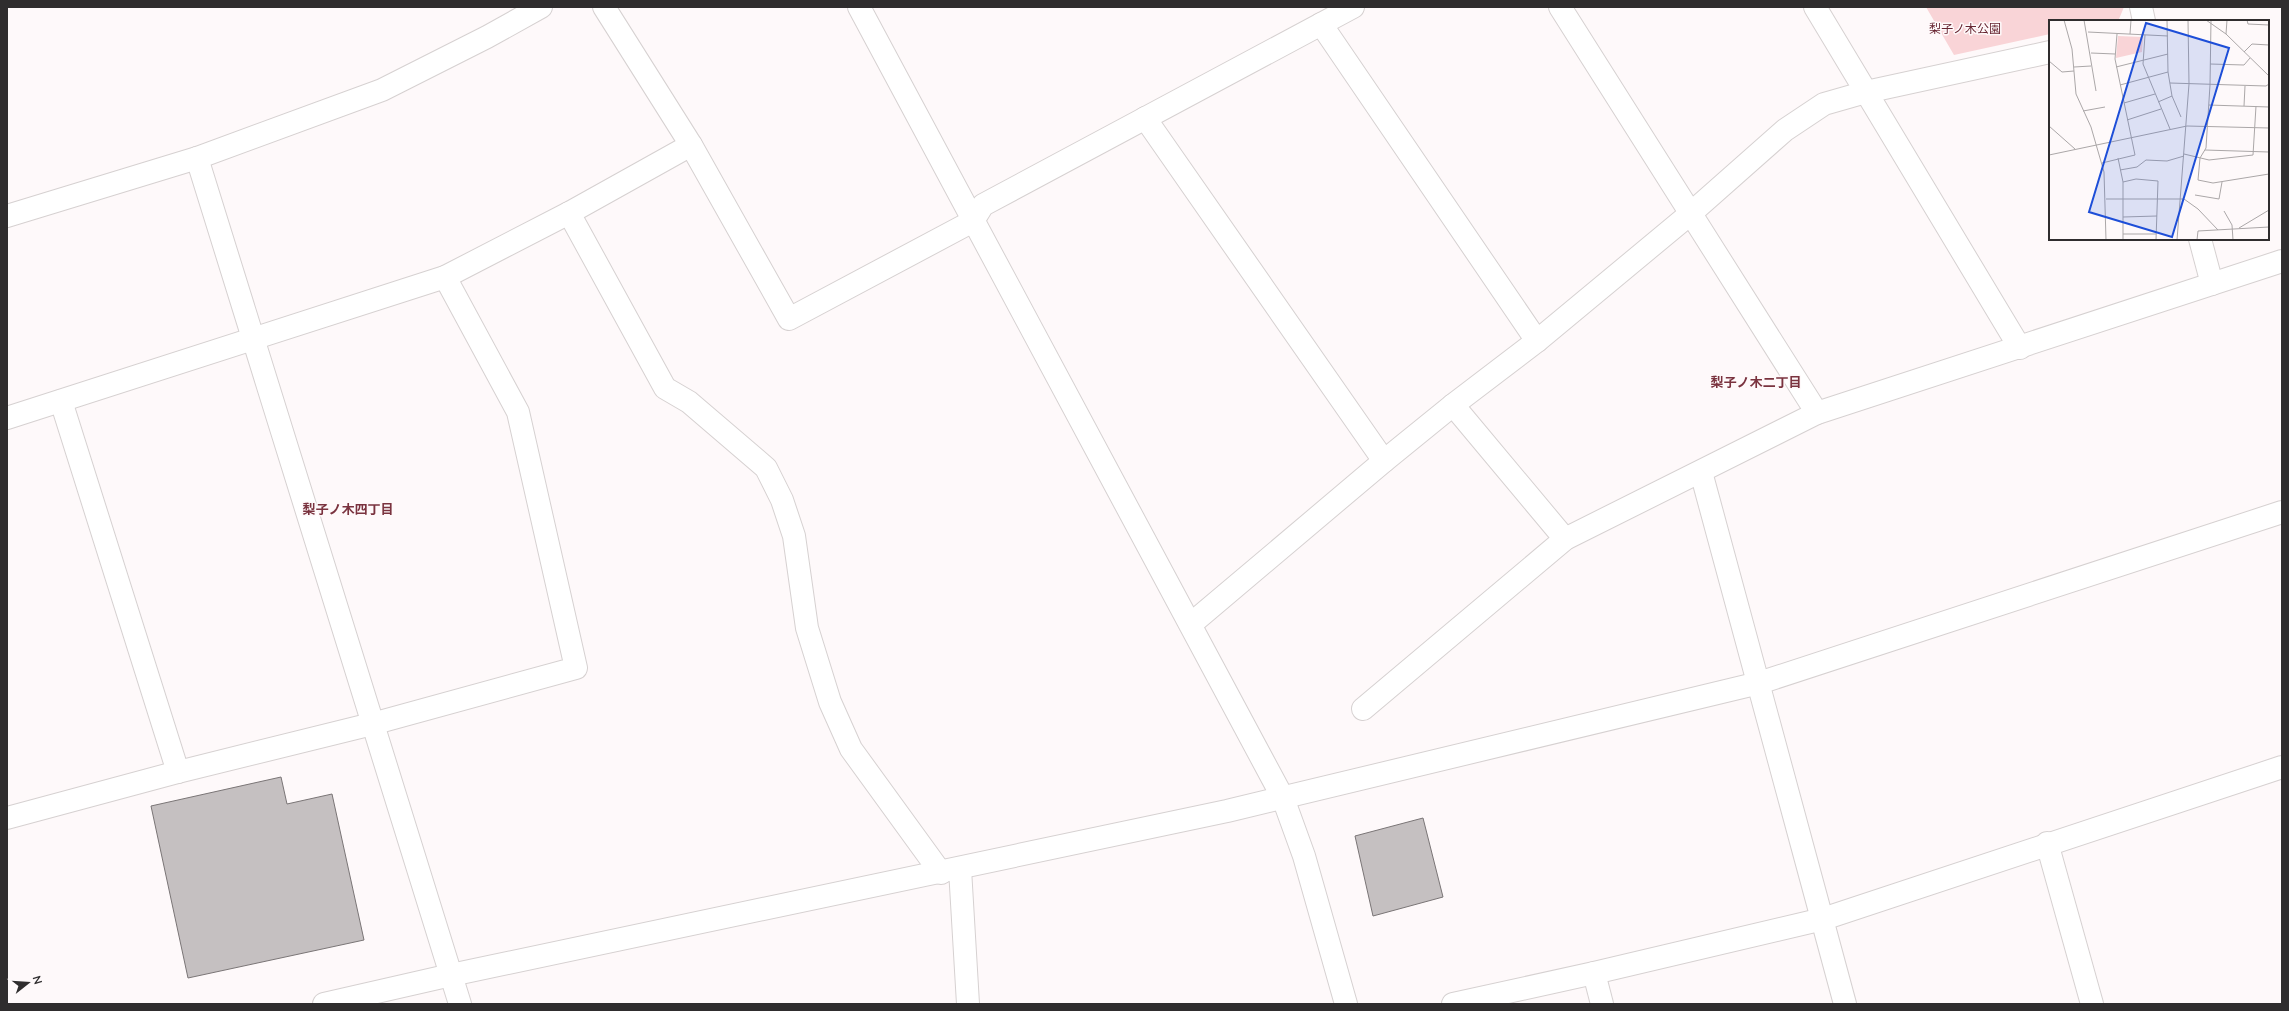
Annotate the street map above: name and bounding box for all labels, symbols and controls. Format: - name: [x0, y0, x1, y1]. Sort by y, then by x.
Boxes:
- inset map: [2049, 20, 2269, 240]
- park label: 梨子ノ木公園: [1929, 21, 2001, 37]
- district label: 梨子ノ木二丁目: [1710, 374, 1802, 392]
- district label: 梨子ノ木四丁目: [302, 501, 394, 519]
- north arrow: [8, 963, 48, 1003]
- text: N: [29, 974, 45, 986]

